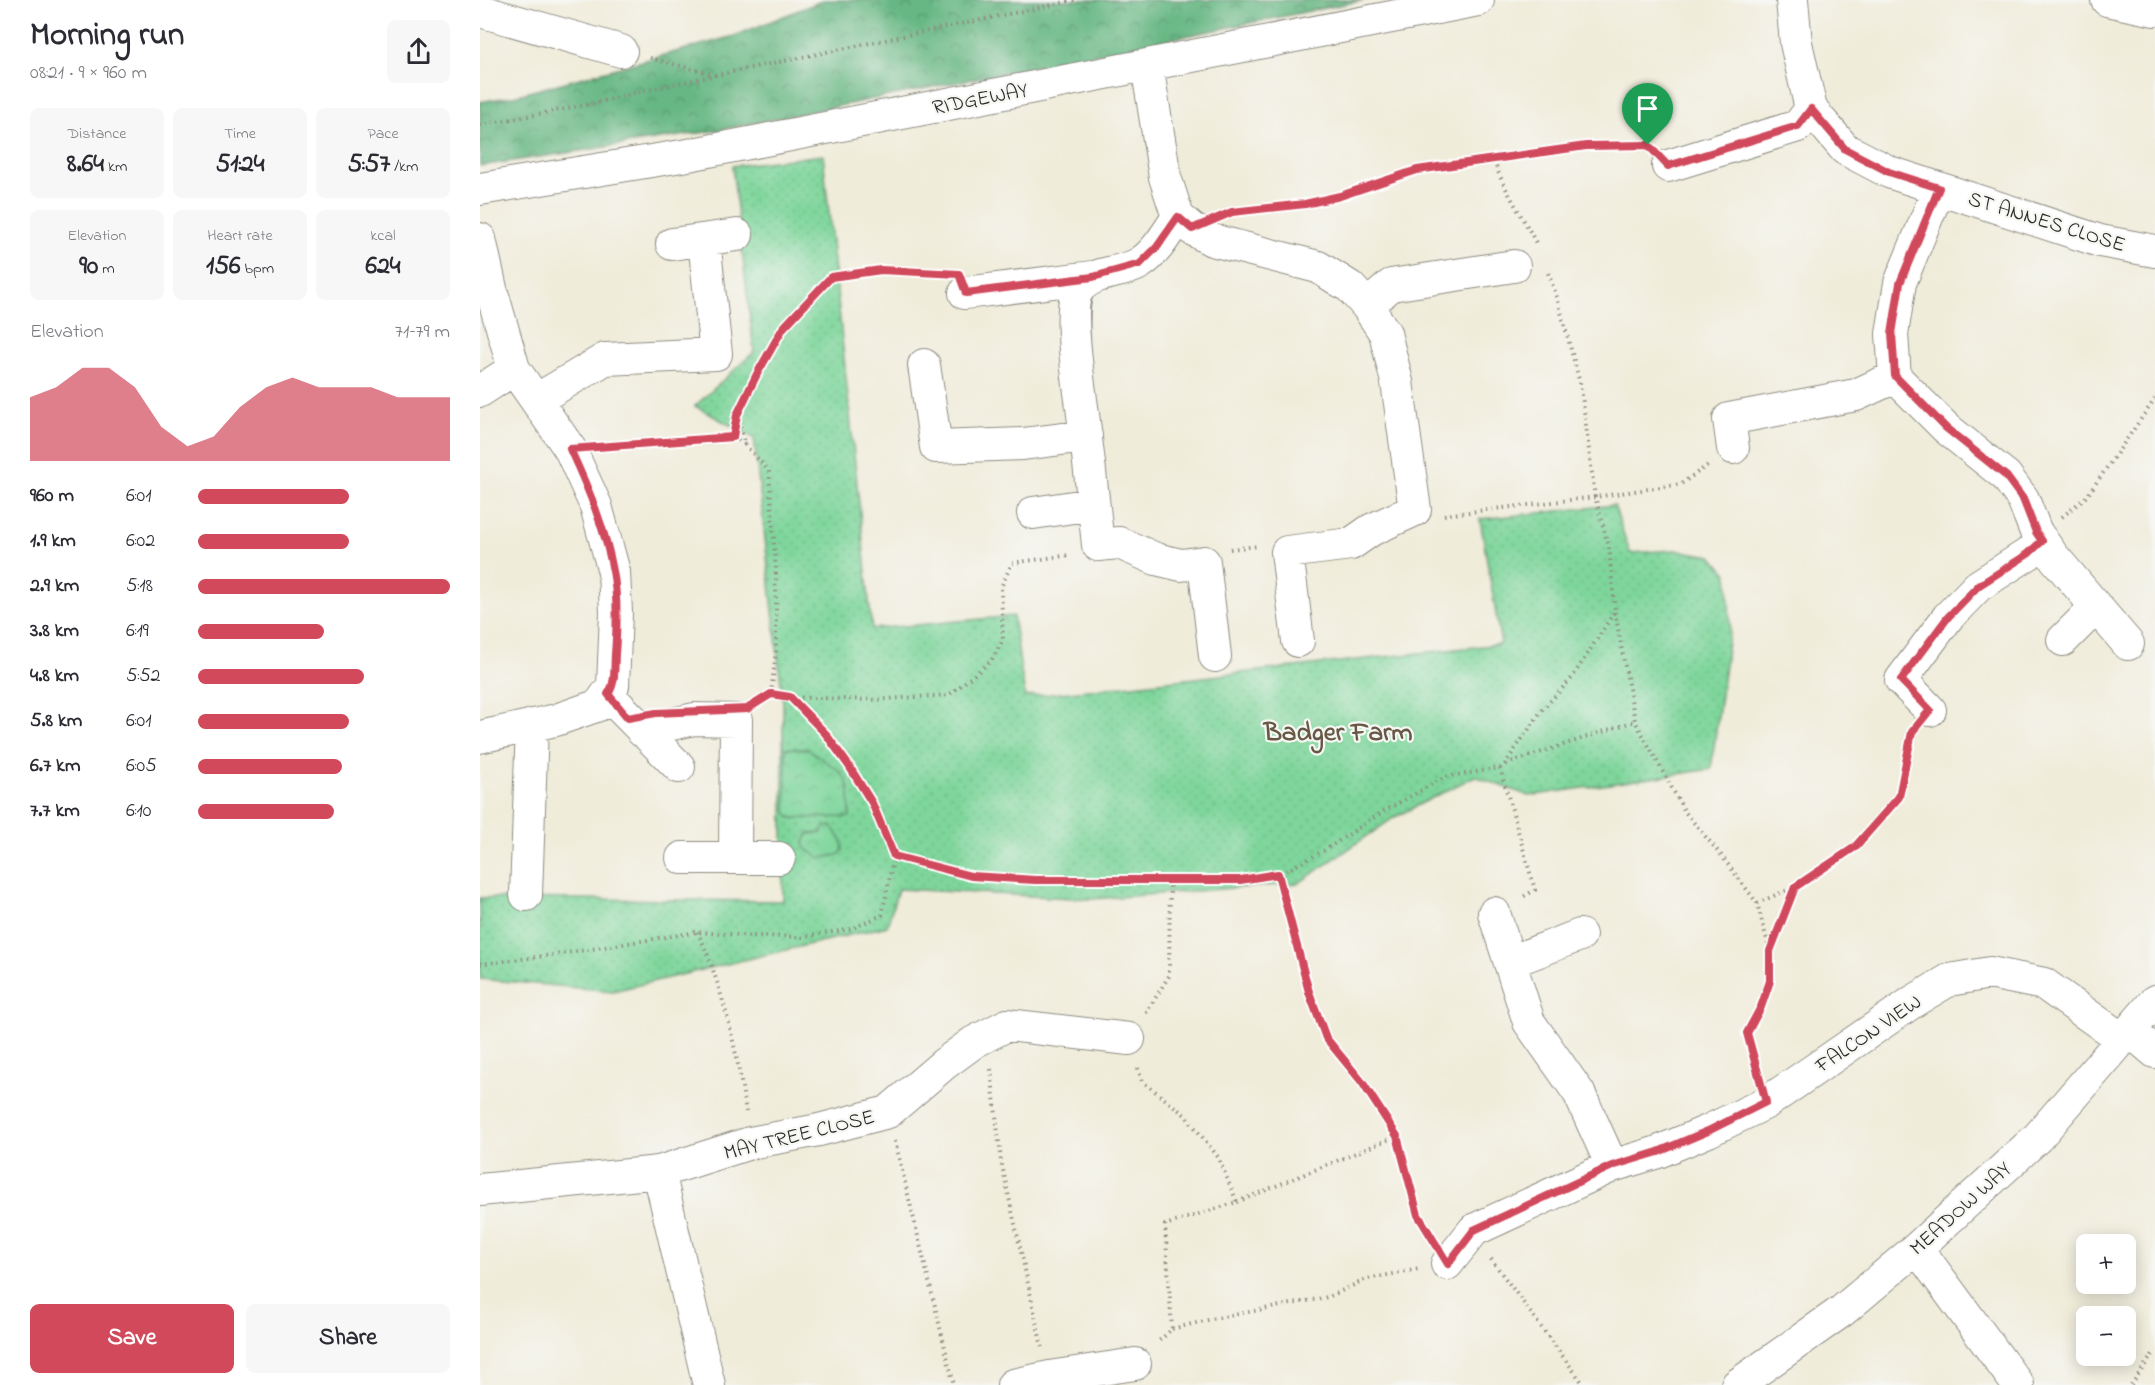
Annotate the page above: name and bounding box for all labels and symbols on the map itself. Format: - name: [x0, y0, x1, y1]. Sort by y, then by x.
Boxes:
- street label: RIDGEWAY: [930, 76, 1031, 124]
- pin: [1622, 83, 1673, 145]
- street label: ST ANNES CLOSE: [1964, 185, 2129, 261]
- district label: Badger Farm: [1262, 714, 1412, 754]
- street label: FALCON VIEW: [1809, 988, 1928, 1082]
- street label: MAY TREE CLOSE: [721, 1103, 878, 1169]
- street label: MEADOW WAY: [1904, 1155, 2019, 1263]

